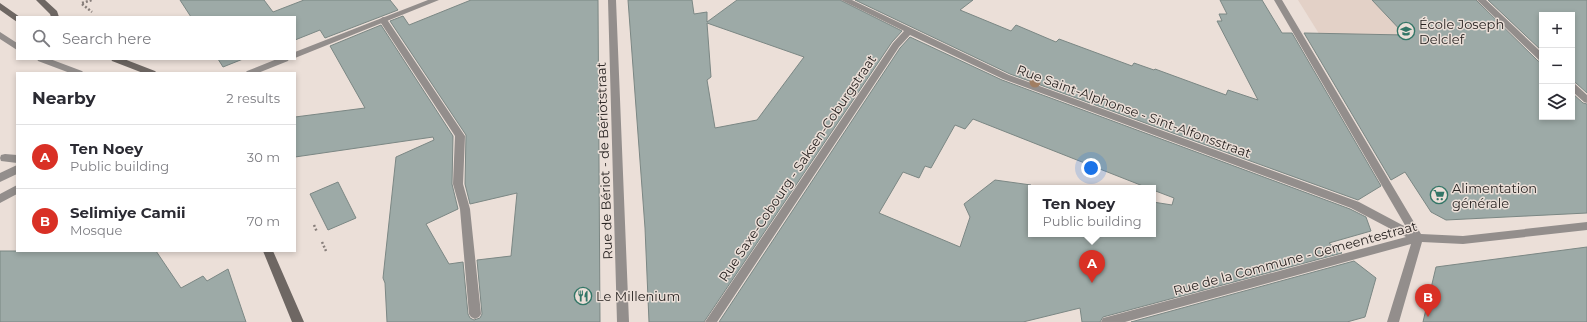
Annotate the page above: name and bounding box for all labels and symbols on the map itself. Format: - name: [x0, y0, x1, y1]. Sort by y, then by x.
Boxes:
- place label: École Joseph Delclef: [1419, 16, 1504, 47]
- school or university icon: École Joseph Delclef: [1396, 21, 1416, 41]
- street label: Rue Saxe-Cobourg - Saksen-Coburgstraat: [715, 52, 879, 284]
- street label: Rue Saint-Alphonse - Sint-Alfonsstraat: [1015, 61, 1253, 161]
- street label: Rue de Bériot - de Bériotstraat: [593, 62, 615, 260]
- your location: [1081, 158, 1101, 178]
- place label: Alimentation générale: [1452, 180, 1537, 211]
- supermarket icon: Alimentation générale: [1429, 185, 1449, 205]
- street label: Rue de la Commune - Gemeentestraat: [1171, 218, 1419, 298]
- pin: A: [1079, 250, 1105, 283]
- pin: B: [1415, 284, 1441, 317]
- restaurant icon: Le Millenium: [573, 286, 593, 306]
- place label: Le Millenium: [596, 288, 680, 304]

